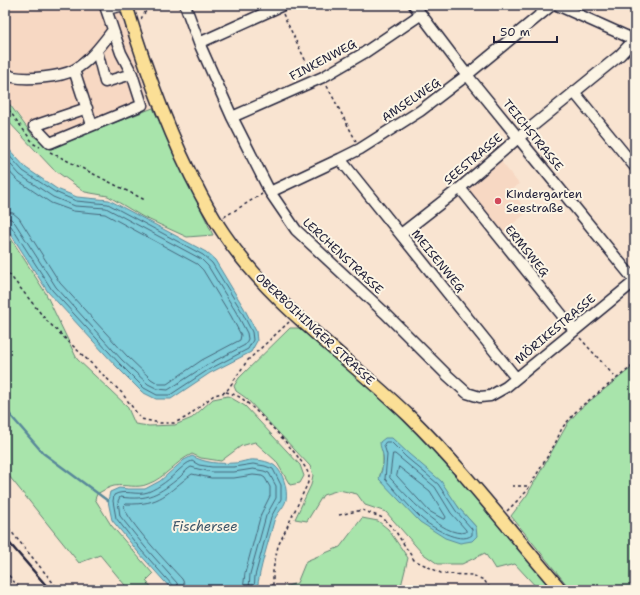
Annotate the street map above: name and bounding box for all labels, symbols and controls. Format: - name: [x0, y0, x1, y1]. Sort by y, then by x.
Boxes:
- scale bar: [494, 18, 557, 44]
- text: 50 m: [500, 24, 530, 40]
- street label: FINKENWEG: [287, 36, 359, 84]
- street label: AMSELWEG: [379, 74, 443, 126]
- street label: TEICHSTRASSE: [499, 96, 567, 174]
- street label: SEESTRASSE: [440, 130, 506, 188]
- place label: Kindergarten Seestraße: [506, 186, 582, 216]
- marker: Kindergarten Seestraße: [493, 196, 503, 206]
- street label: LERCHENSTRASSE: [299, 214, 387, 298]
- street label: ERMSWEG: [501, 222, 553, 280]
- street label: MEISENWEG: [408, 226, 468, 296]
- street label: OBERBOIHINGER STRASSE: [252, 269, 378, 389]
- street label: MÖRIKESTRASSE: [511, 291, 599, 367]
- water label: Fischersee: [172, 518, 238, 535]

